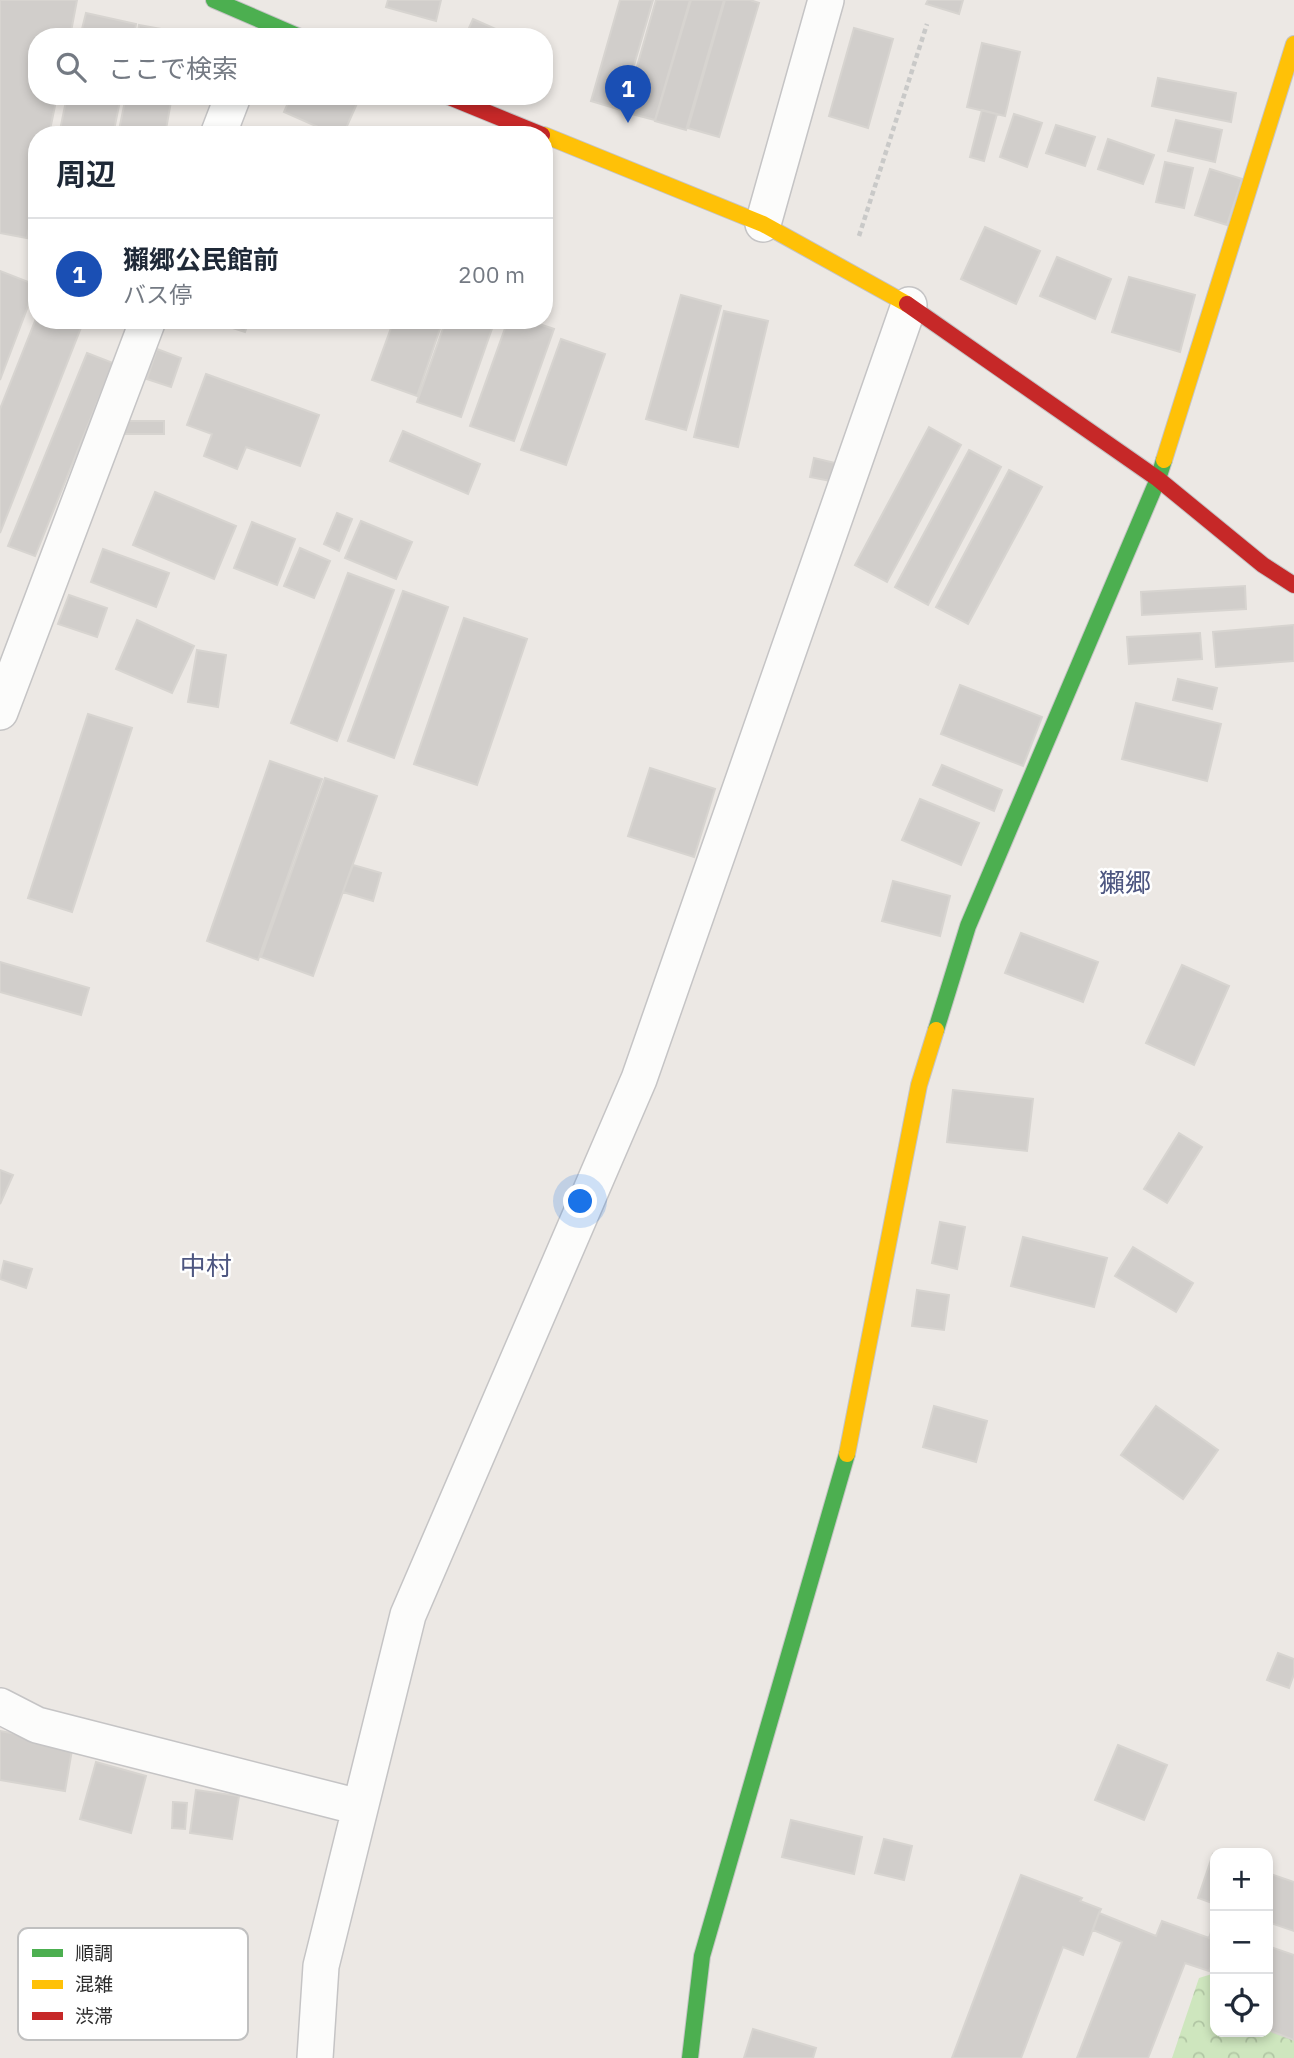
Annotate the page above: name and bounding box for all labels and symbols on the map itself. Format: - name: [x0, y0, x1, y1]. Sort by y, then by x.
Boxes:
- pin: 1: [605, 65, 651, 123]
- district label: 獺郷: [1099, 865, 1151, 899]
- your location: [563, 1184, 597, 1218]
- district label: 中村: [180, 1248, 232, 1282]
- legend: [18, 1928, 248, 2040]
- text: 順調: [75, 1941, 113, 1965]
- text: 混雑: [75, 1972, 113, 1996]
- text: 渋滞: [75, 2004, 113, 2028]

